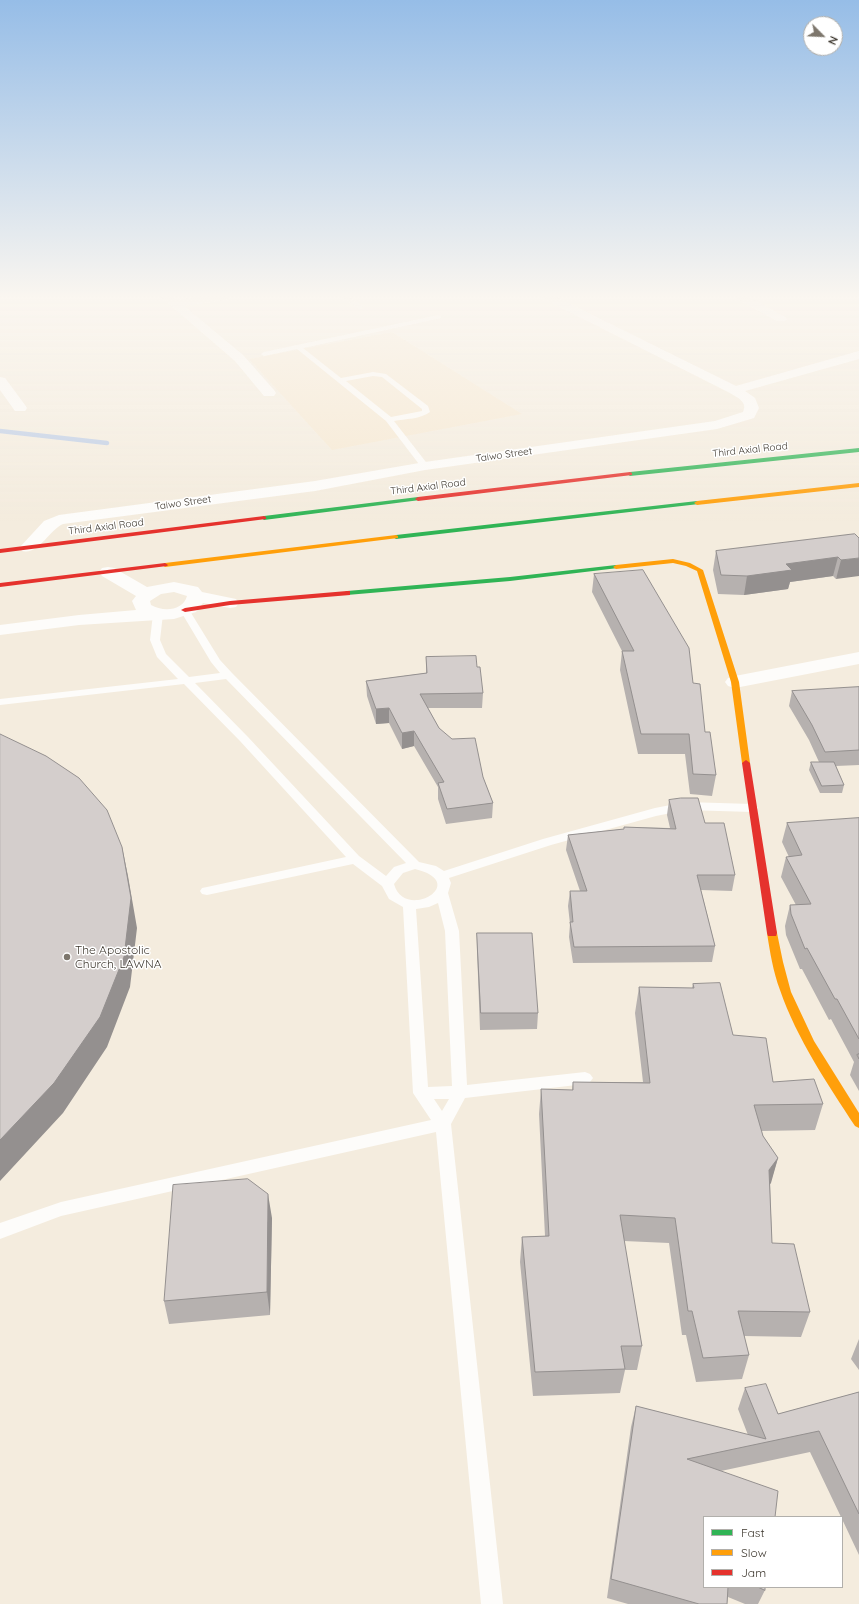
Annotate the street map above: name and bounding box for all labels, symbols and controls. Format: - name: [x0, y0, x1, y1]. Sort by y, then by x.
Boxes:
- north arrow: [803, 16, 843, 56]
- text: N: [825, 34, 841, 47]
- street label: Third Axial Road: [712, 440, 788, 460]
- street label: Taiwo Street: [475, 445, 533, 465]
- street label: Third Axial Road: [390, 476, 466, 498]
- street label: Taiwo Street: [154, 493, 212, 513]
- street label: Third Axial Road: [68, 516, 144, 538]
- place label: The Apostolic Church, LAWNA: [75, 943, 161, 971]
- marker: The Apostolic Church, LAWNA: [62, 952, 72, 962]
- legend: [703, 1516, 843, 1588]
- text: Fast: [741, 1525, 765, 1540]
- text: Slow: [741, 1545, 767, 1560]
- text: Jam: [741, 1565, 766, 1580]

